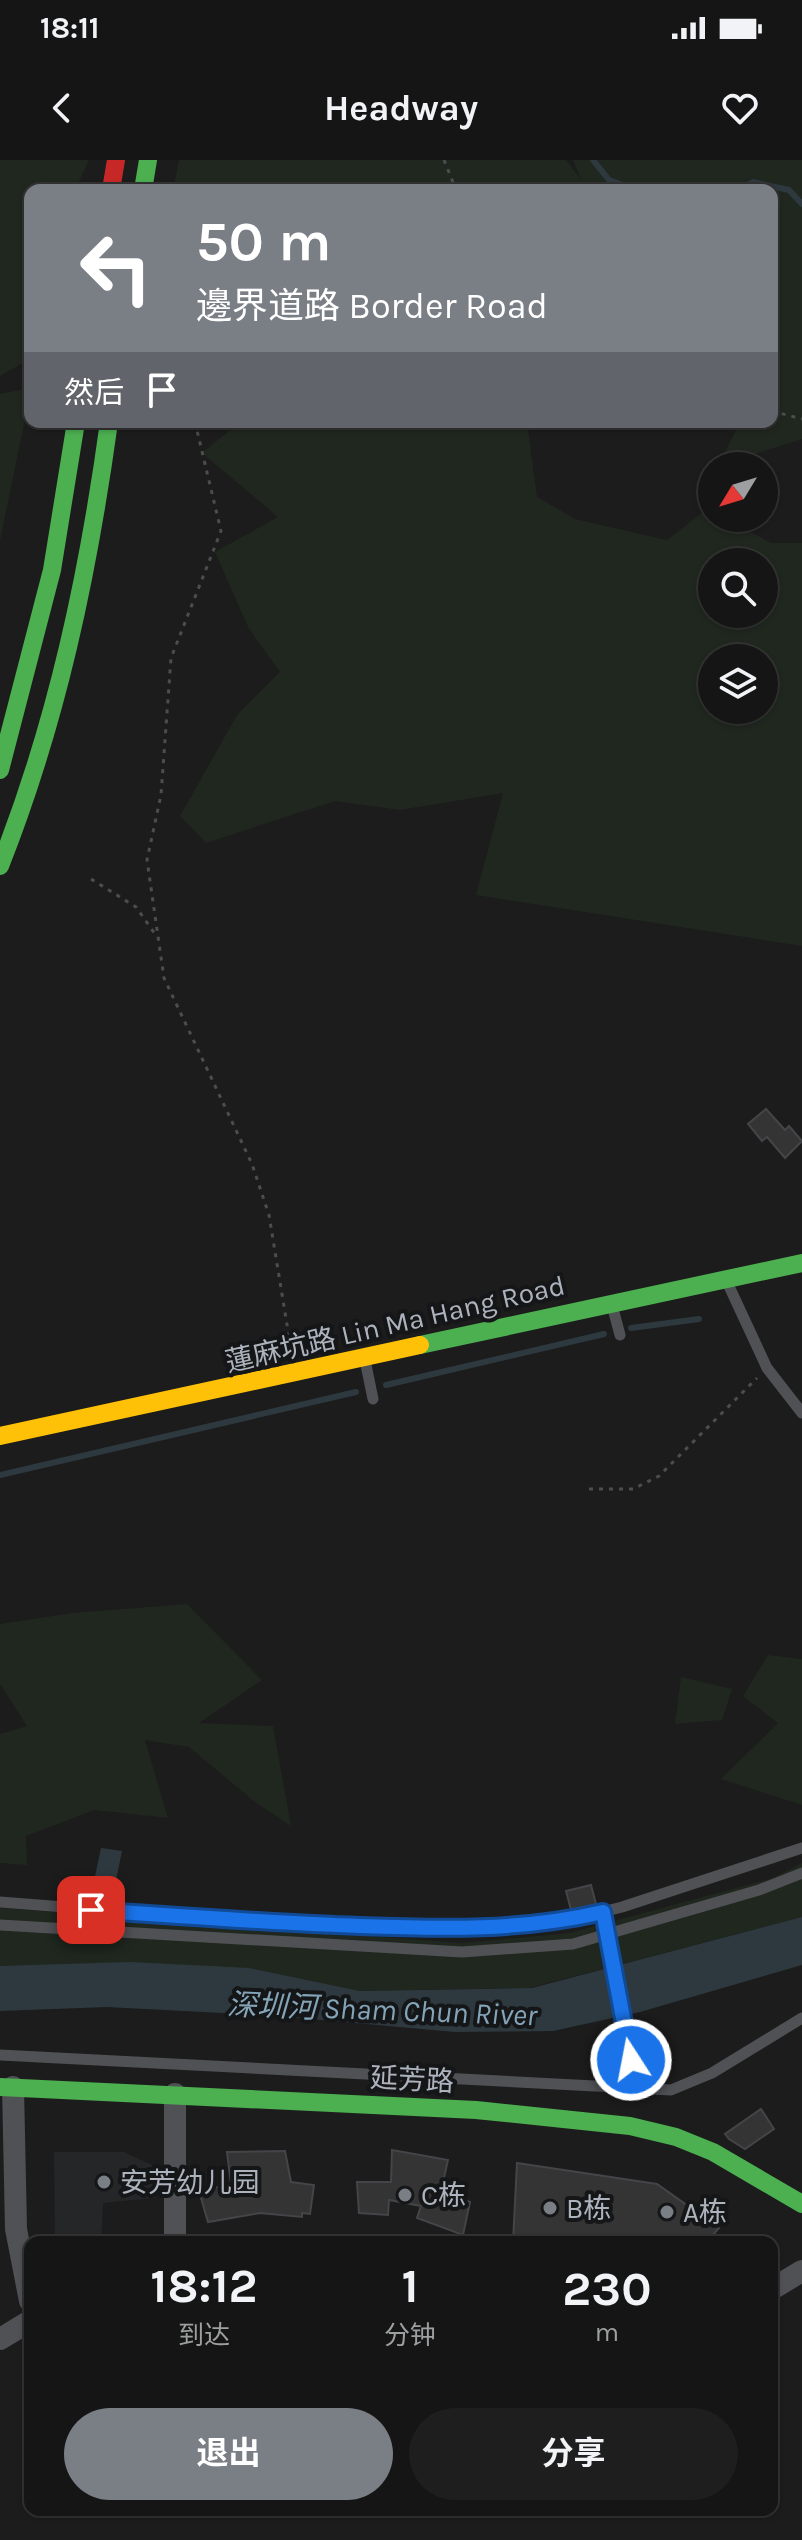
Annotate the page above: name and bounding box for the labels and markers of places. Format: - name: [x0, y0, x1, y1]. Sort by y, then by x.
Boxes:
- pin: [57, 1876, 125, 1944]
- place label: 安芳幼儿园: [120, 2166, 260, 2199]
- marker: 安芳幼儿园: [95, 2173, 113, 2191]
- place label: C栋: [421, 2179, 466, 2212]
- marker: C栋: [396, 2186, 414, 2204]
- place label: B栋: [566, 2192, 611, 2225]
- place label: A栋: [683, 2196, 727, 2229]
- marker: B栋: [541, 2199, 559, 2217]
- marker: A栋: [658, 2203, 676, 2221]

